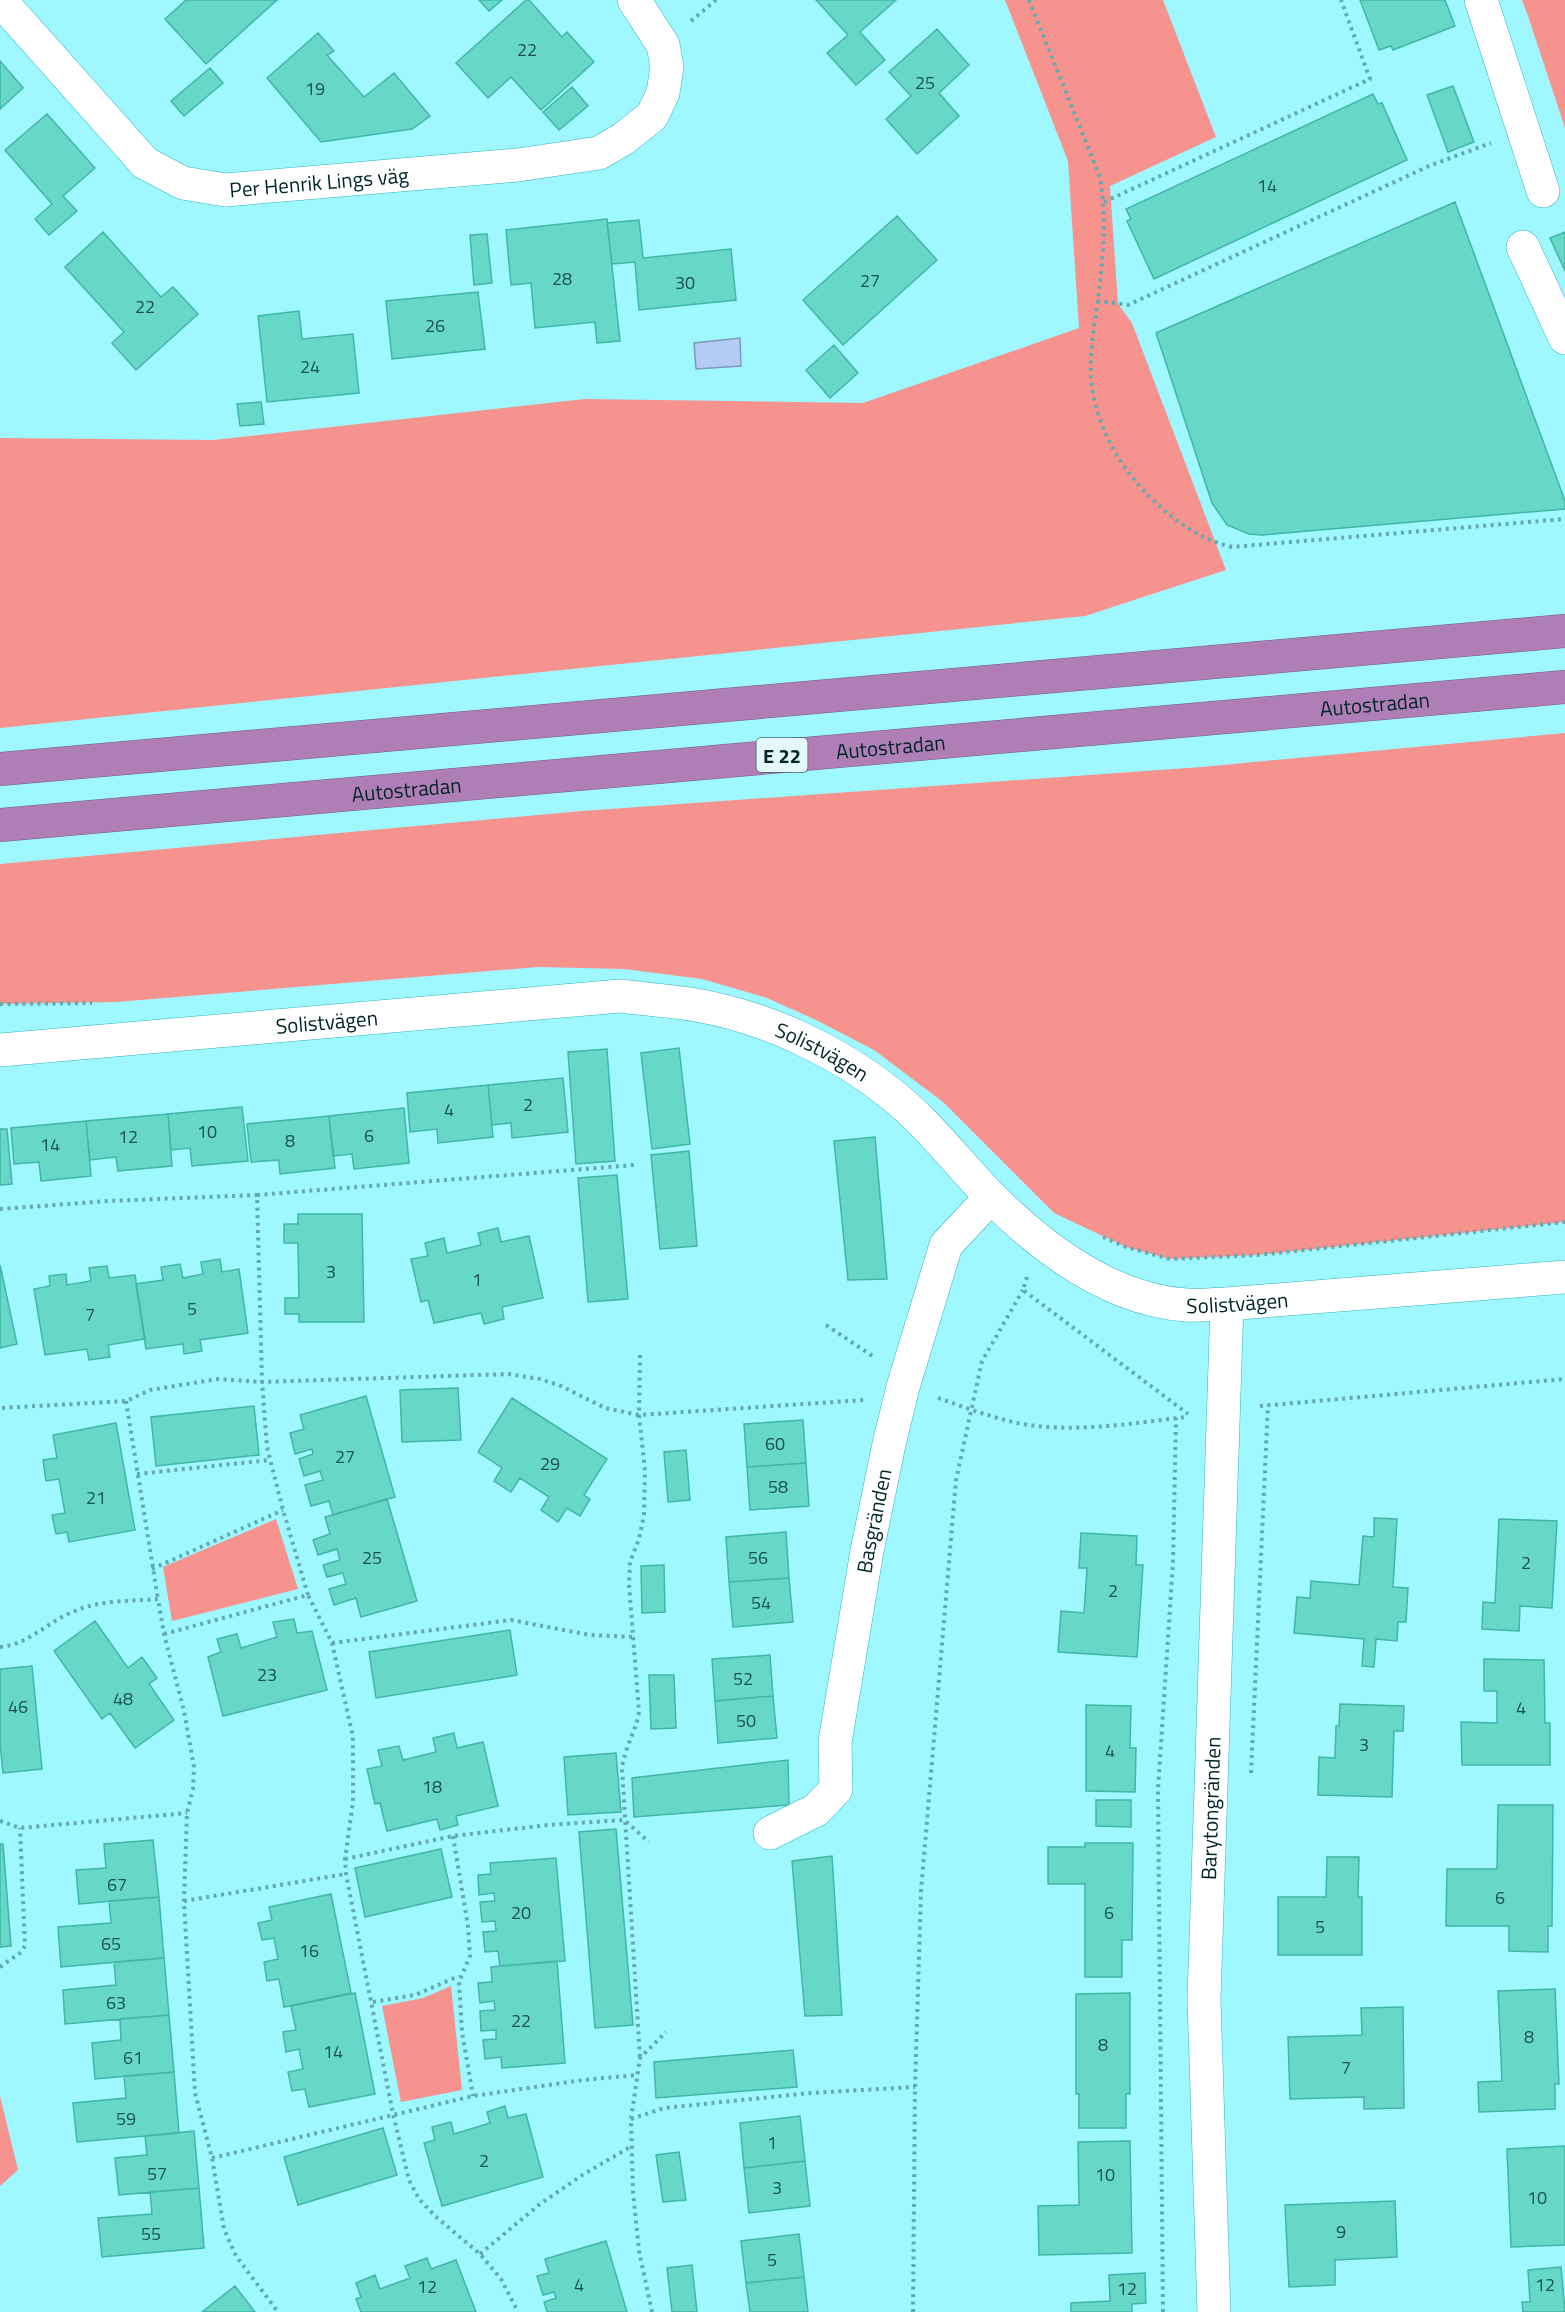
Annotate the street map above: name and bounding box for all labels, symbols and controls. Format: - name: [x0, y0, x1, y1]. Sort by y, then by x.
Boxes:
- house number: 22: [517, 36, 537, 63]
- house number: 25: [915, 69, 935, 96]
- house number: 19: [305, 75, 325, 102]
- street label: Per Henrik Lings väg: [228, 158, 410, 206]
- house number: 14: [1257, 172, 1277, 199]
- house number: 28: [552, 265, 572, 292]
- house number: 27: [860, 267, 880, 294]
- house number: 30: [675, 269, 695, 296]
- house number: 22: [135, 293, 155, 320]
- house number: 26: [425, 312, 445, 339]
- house number: 24: [300, 353, 320, 380]
- street label: Autostradan: [1318, 683, 1431, 725]
- street label: Autostradan: [834, 726, 947, 767]
- road number: E 22: [756, 738, 808, 772]
- street label: Autostradan: [350, 768, 463, 810]
- street label: Solistvägen: [274, 1001, 379, 1042]
- street label: Solistvägen: [771, 1013, 876, 1089]
- house number: 2: [523, 1091, 533, 1118]
- house number: 4: [444, 1096, 454, 1123]
- house number: 10: [197, 1118, 217, 1145]
- house number: 6: [364, 1122, 374, 1149]
- house number: 12: [118, 1123, 138, 1150]
- house number: 8: [285, 1127, 295, 1154]
- house number: 14: [40, 1131, 60, 1158]
- house number: 3: [326, 1258, 336, 1285]
- house number: 1: [472, 1266, 482, 1293]
- street label: Solistvägen: [1186, 1283, 1289, 1321]
- house number: 5: [187, 1295, 197, 1322]
- house number: 7: [85, 1301, 95, 1328]
- house number: 60: [765, 1430, 785, 1457]
- house number: 27: [335, 1443, 355, 1470]
- house number: 29: [540, 1450, 560, 1477]
- street label: Basgränden: [848, 1466, 900, 1575]
- house number: 58: [768, 1473, 788, 1500]
- house number: 21: [86, 1484, 106, 1511]
- house number: 25: [362, 1544, 382, 1571]
- house number: 56: [748, 1544, 768, 1571]
- house number: 2: [1521, 1549, 1531, 1576]
- house number: 2: [1108, 1577, 1118, 1604]
- house number: 54: [751, 1589, 771, 1616]
- house number: 23: [257, 1661, 277, 1688]
- house number: 52: [733, 1665, 753, 1692]
- house number: 48: [113, 1685, 133, 1712]
- house number: 46: [8, 1693, 28, 1720]
- house number: 4: [1516, 1694, 1526, 1721]
- house number: 50: [736, 1707, 756, 1734]
- house number: 3: [1359, 1731, 1369, 1758]
- street label: Barytongränden: [1192, 1736, 1229, 1881]
- house number: 4: [1105, 1737, 1115, 1764]
- house number: 18: [422, 1773, 442, 1800]
- house number: 67: [107, 1871, 127, 1898]
- house number: 6: [1495, 1884, 1505, 1911]
- house number: 20: [511, 1899, 531, 1926]
- house number: 6: [1104, 1899, 1114, 1926]
- house number: 5: [1315, 1913, 1325, 1940]
- house number: 65: [101, 1930, 121, 1957]
- house number: 16: [299, 1937, 319, 1964]
- house number: 63: [106, 1989, 126, 2016]
- house number: 22: [511, 2007, 531, 2034]
- house number: 8: [1524, 2023, 1534, 2050]
- house number: 8: [1098, 2031, 1108, 2058]
- house number: 14: [323, 2038, 343, 2065]
- house number: 61: [123, 2044, 143, 2071]
- house number: 7: [1341, 2054, 1351, 2081]
- house number: 59: [116, 2105, 136, 2132]
- house number: 1: [767, 2129, 777, 2156]
- house number: 2: [479, 2147, 489, 2174]
- house number: 57: [147, 2160, 167, 2187]
- house number: 10: [1095, 2161, 1115, 2188]
- house number: 3: [772, 2174, 782, 2201]
- house number: 10: [1527, 2184, 1547, 2211]
- house number: 9: [1336, 2218, 1346, 2245]
- house number: 55: [141, 2220, 161, 2247]
- house number: 5: [767, 2246, 777, 2273]
- house number: 4: [574, 2271, 584, 2298]
- house number: 12: [1535, 2271, 1555, 2298]
- house number: 12: [417, 2273, 437, 2300]
- house number: 12: [1117, 2275, 1137, 2302]

